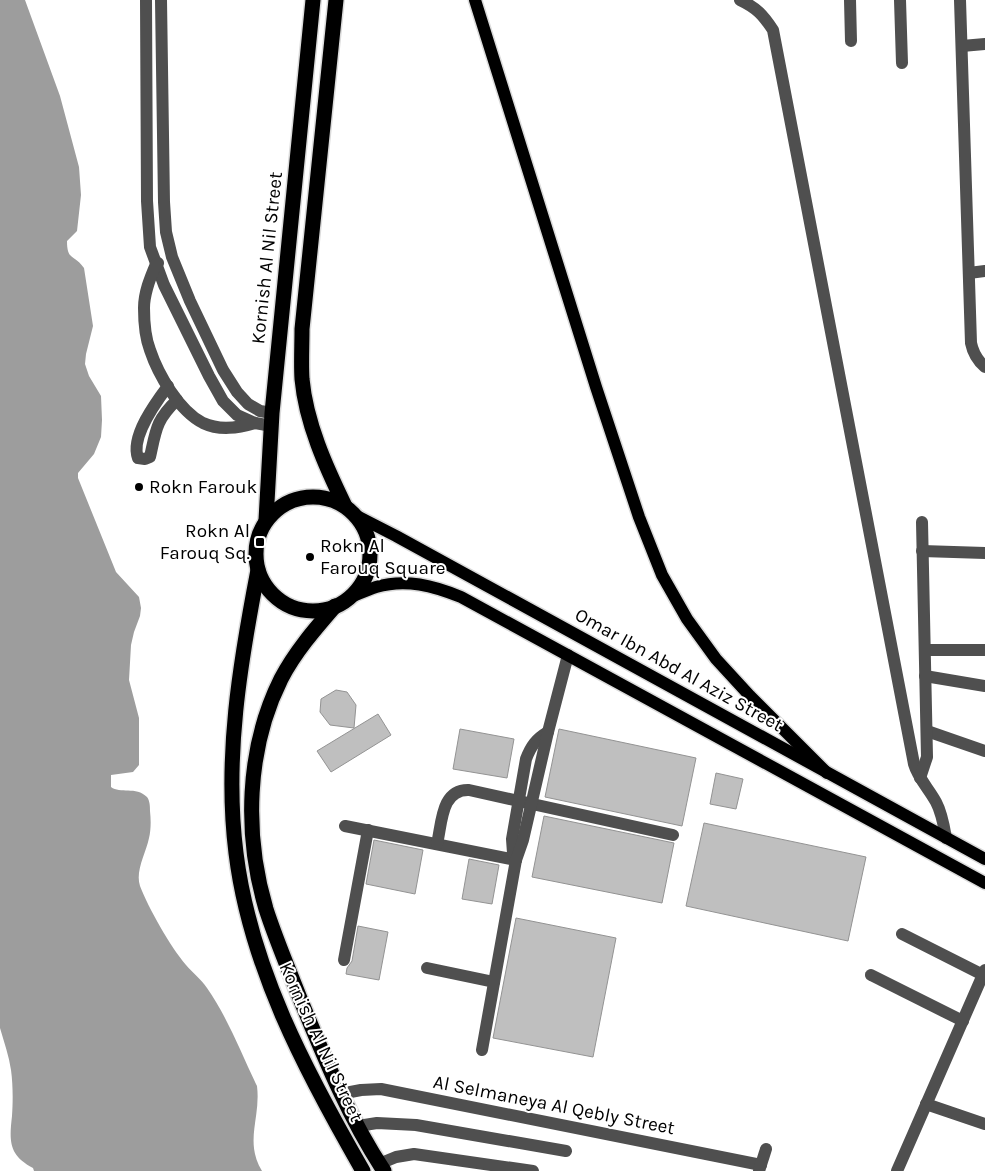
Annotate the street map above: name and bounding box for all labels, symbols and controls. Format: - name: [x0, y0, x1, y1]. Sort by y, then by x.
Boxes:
- street label: Kornish Al Nil Street: [247, 171, 287, 345]
- place label: Rokn Farouk: [149, 476, 257, 498]
- marker: Rokn Farouk: [133, 481, 145, 493]
- place label: Rokn Al Farouq Sq.: [160, 520, 250, 564]
- place label: Rokn Al Farouq Square: [320, 535, 446, 579]
- marker: Rokn Al Farouq Sq.: [254, 536, 266, 548]
- marker: Rokn Al Farouq Square: [304, 551, 316, 563]
- street label: Omar Ibn Abd Al Aziz Street: [571, 604, 787, 736]
- street label: Kornish Al Nil Street: [274, 959, 368, 1125]
- street label: Al Selmaneya Al Qebly Street: [431, 1071, 677, 1139]

